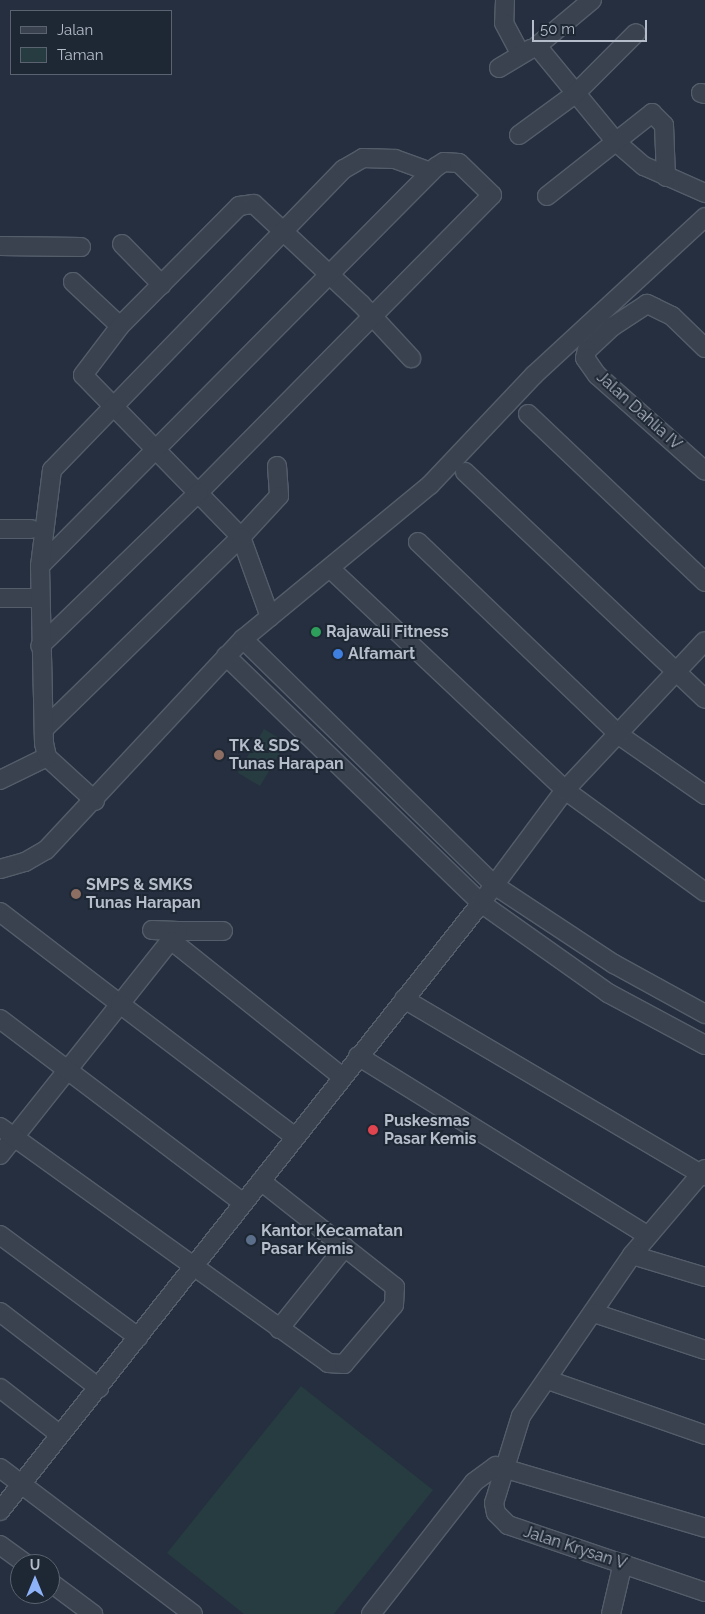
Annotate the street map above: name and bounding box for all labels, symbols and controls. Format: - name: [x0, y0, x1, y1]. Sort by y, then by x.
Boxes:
- legend: [10, 10, 172, 75]
- scale bar: [535, 10, 650, 42]
- text: 50 m: [540, 20, 575, 38]
- text: Jalan: [57, 21, 93, 39]
- text: Taman: [57, 46, 103, 64]
- street label: Jalan Dahlia IV: [593, 368, 685, 454]
- place label: Rajawali Fitness: [326, 622, 449, 642]
- marker: Rajawali Fitness: [310, 626, 322, 638]
- place label: Alfamart: [348, 644, 415, 664]
- marker: Alfamart: [332, 648, 344, 660]
- place label: TK & SDS Tunas Harapan: [229, 736, 344, 774]
- marker: TK & SDS Tunas Harapan: [213, 749, 225, 761]
- place label: SMPS & SMKS Tunas Harapan: [86, 875, 201, 913]
- marker: SMPS & SMKS Tunas Harapan: [70, 888, 82, 900]
- place label: Puskesmas Pasar Kemis: [384, 1111, 477, 1149]
- marker: Puskesmas Pasar Kemis: [366, 1123, 380, 1137]
- place label: Kantor Kecamatan Pasar Kemis: [261, 1221, 403, 1259]
- marker: Kantor Kecamatan Pasar Kemis: [245, 1234, 257, 1246]
- street label: Jalan Krysan V: [521, 1522, 629, 1574]
- north arrow: [10, 1554, 60, 1604]
- text: U: [30, 1557, 40, 1573]

